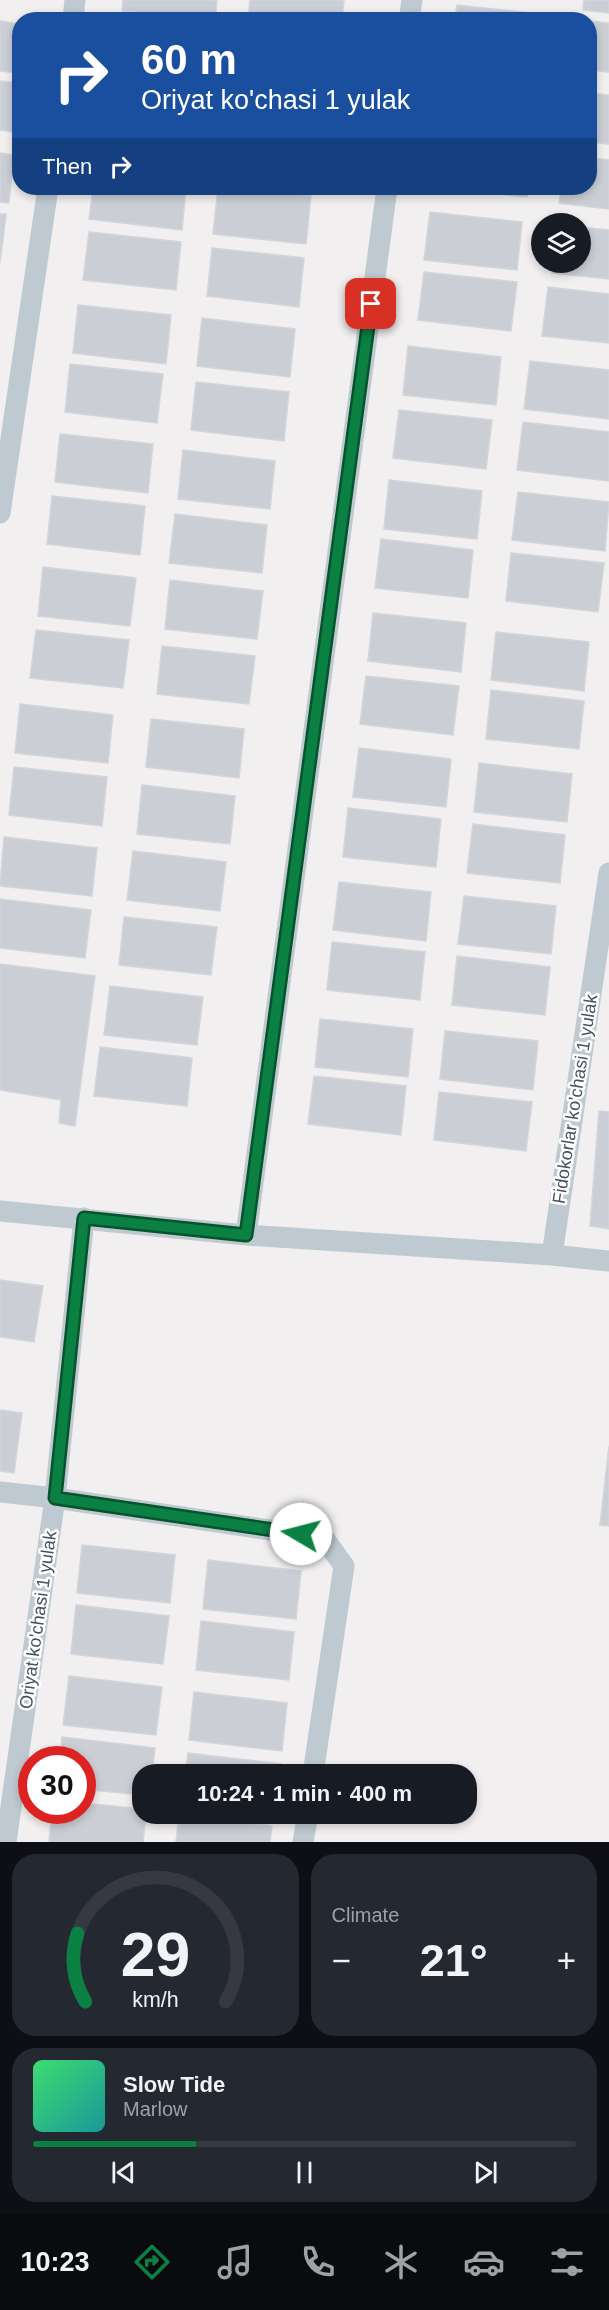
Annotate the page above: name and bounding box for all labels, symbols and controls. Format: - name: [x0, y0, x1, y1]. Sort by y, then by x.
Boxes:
- icon: right: [42, 36, 120, 114]
- text: 60 m: [141, 36, 237, 83]
- text: Oriyat ko'chasi 1 yulak: [141, 85, 410, 115]
- icon: right: [104, 150, 137, 183]
- text: Then: [42, 154, 92, 179]
- map controls: [531, 213, 591, 273]
- button: layers: [531, 213, 591, 273]
- pin: [345, 278, 396, 329]
- icon: arrive: [354, 287, 387, 320]
- street label: Fidokorlar ko'chasi 1 yulak: [549, 992, 602, 1205]
- position arrow: [269, 1502, 333, 1566]
- street label: Oriyat ko'chasi 1 yulak: [16, 1529, 61, 1710]
- speed limit sign: 30: [18, 1746, 96, 1824]
- text: 10:24 · 1 min · 400 m: [197, 1781, 412, 1806]
- text: Climate: [332, 1904, 399, 1926]
- text: 29: [121, 1920, 190, 1989]
- text: 21°: [420, 1935, 488, 1986]
- text: −: [332, 1942, 351, 1979]
- text: +: [557, 1942, 576, 1979]
- text: km/h: [132, 1988, 178, 2012]
- text: Slow Tide: [123, 2072, 225, 2097]
- text: Marlow: [123, 2098, 187, 2120]
- icon: previous: [107, 2156, 140, 2189]
- icon: pause: [288, 2156, 321, 2189]
- icon: next: [469, 2156, 502, 2189]
- icon: directions: [131, 2241, 173, 2283]
- icon: music: [214, 2241, 256, 2283]
- icon: phone: [297, 2241, 339, 2283]
- icon: climate: [380, 2241, 422, 2283]
- icon: car: [463, 2241, 505, 2283]
- icon: filters: [546, 2241, 588, 2283]
- text: 10:23: [21, 2247, 90, 2277]

